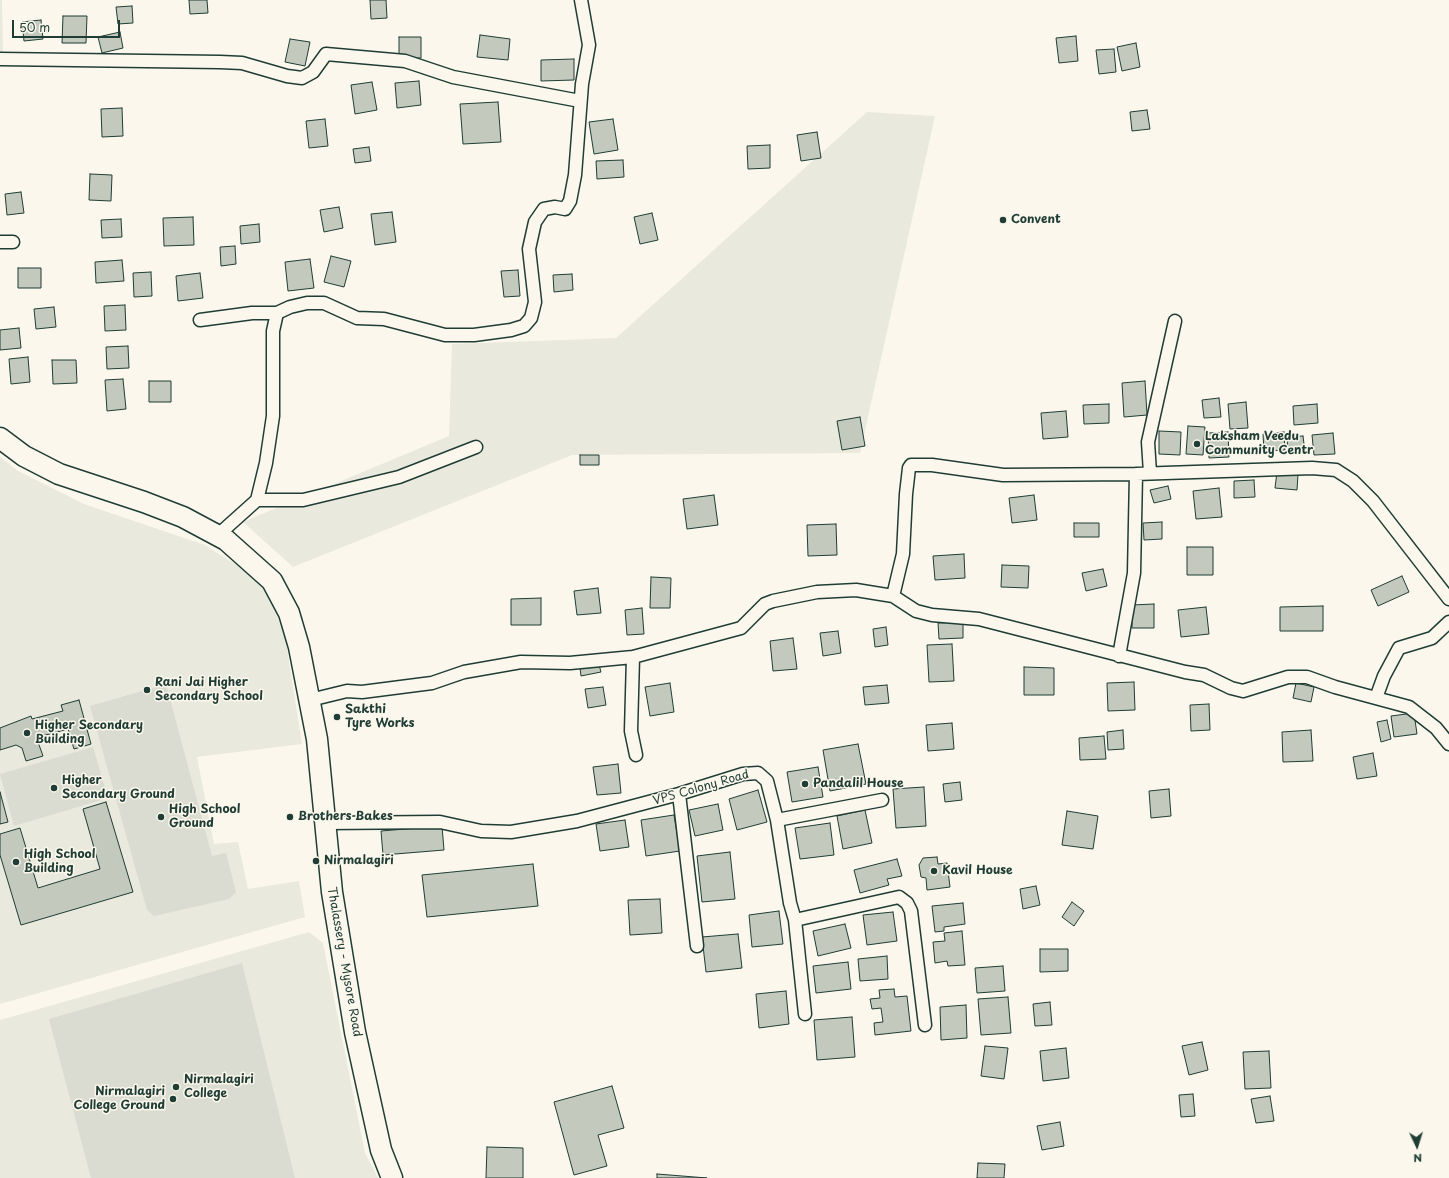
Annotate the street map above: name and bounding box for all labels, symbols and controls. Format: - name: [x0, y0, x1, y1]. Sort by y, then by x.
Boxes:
- scale bar: [14, 12, 122, 38]
- text: 50 m: [19, 18, 50, 36]
- place label: Convent: [1011, 213, 1061, 227]
- marker: Convent: [998, 215, 1008, 225]
- place label: Laksham Veedu Community Centr: [1205, 430, 1313, 458]
- marker: Laksham Veedu Community Centr: [1192, 439, 1202, 449]
- place label: Rani Jai Higher Secondary School: [155, 676, 263, 704]
- marker: Rani Jai Higher Secondary School: [142, 685, 152, 695]
- place label: Sakthi Tyre Works: [345, 703, 415, 731]
- marker: Sakthi Tyre Works: [332, 712, 342, 722]
- place label: Higher Secondary Building: [35, 719, 143, 747]
- marker: Higher Secondary Building: [22, 728, 32, 738]
- street label: VPS Colony Road: [651, 767, 751, 809]
- place label: Higher Secondary Ground: [62, 774, 175, 802]
- place label: Pandalil House: [813, 777, 903, 791]
- marker: Pandalil House: [800, 779, 810, 789]
- marker: Higher Secondary Ground: [49, 783, 59, 793]
- place label: High School Ground: [169, 803, 240, 831]
- place label: Brothers Bakes: [298, 810, 393, 824]
- marker: High School Ground: [156, 812, 166, 822]
- marker: Brothers Bakes: [285, 812, 295, 822]
- place label: High School Building: [24, 848, 95, 876]
- place label: Nirmalagiri: [324, 854, 394, 868]
- marker: Nirmalagiri: [311, 856, 321, 866]
- marker: High School Building: [11, 857, 21, 867]
- place label: Kavil House: [942, 864, 1013, 878]
- marker: Kavil House: [929, 866, 939, 876]
- street label: Thalassery - Mysore Road: [324, 886, 364, 1038]
- place label: Nirmalagiri College: [184, 1073, 254, 1101]
- marker: Nirmalagiri College: [171, 1082, 181, 1092]
- place label: Nirmalagiri College Ground: [73, 1085, 165, 1113]
- marker: Nirmalagiri College Ground: [168, 1094, 178, 1104]
- north arrow: [1397, 1126, 1437, 1166]
- text: N: [1413, 1150, 1423, 1167]

